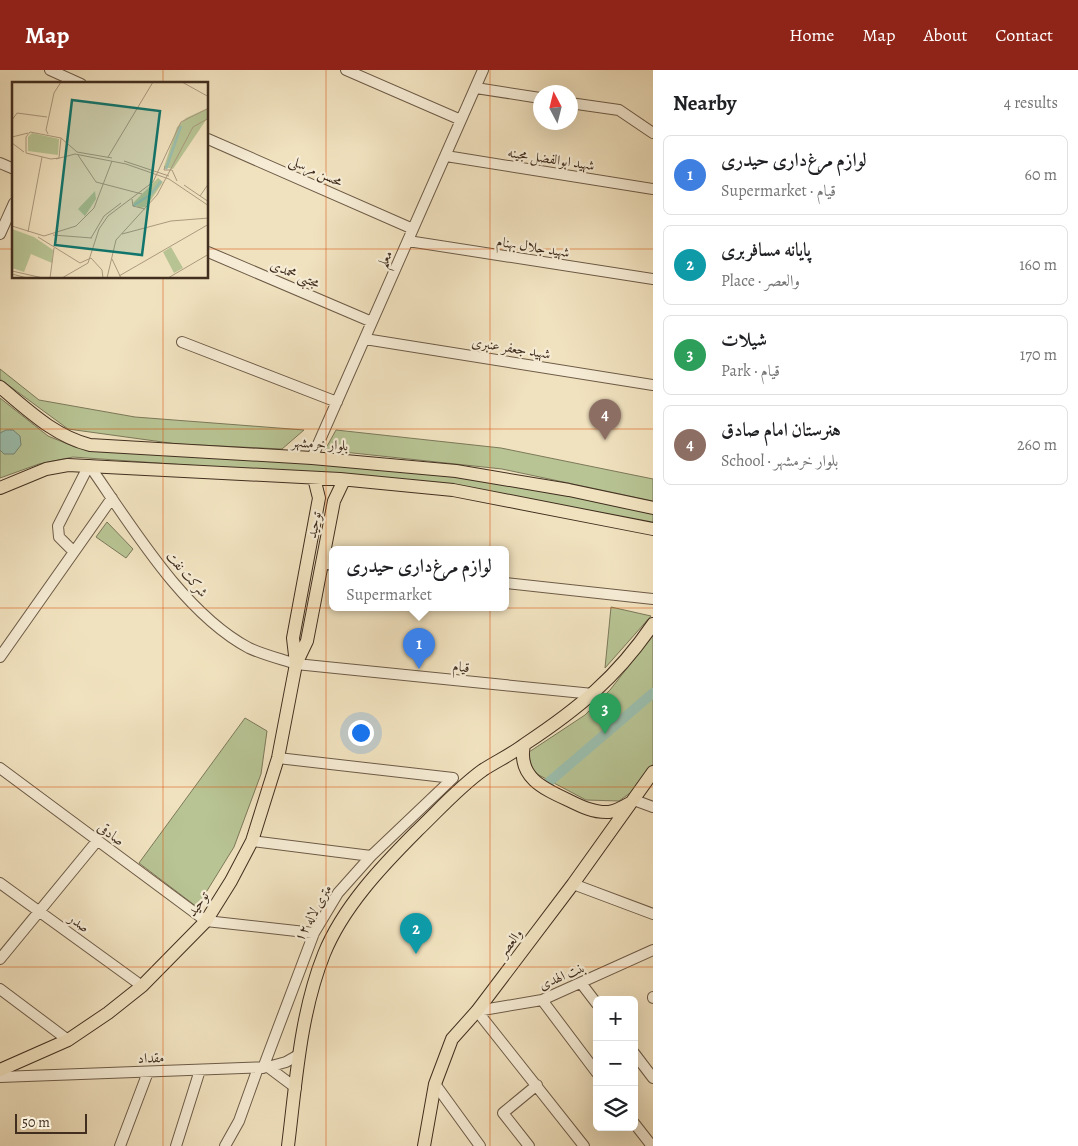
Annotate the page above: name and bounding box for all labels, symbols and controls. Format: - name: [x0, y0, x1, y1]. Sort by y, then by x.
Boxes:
- text: Map: [25, 19, 69, 51]
- text: Home: [789, 23, 834, 47]
- text: Map: [862, 23, 895, 47]
- text: About: [923, 23, 967, 47]
- text: Contact: [995, 23, 1053, 47]
- inset map: [12, 82, 209, 279]
- north arrow: [533, 85, 578, 130]
- text: Nearby: [673, 89, 736, 117]
- text: 4 results: [1004, 92, 1058, 114]
- street label: شهید ابوالفضل مجینه: [506, 143, 596, 176]
- text: لوازم مرغ‌داری حیدری: [721, 147, 867, 173]
- street label: محسن مرسلی: [286, 151, 346, 191]
- text: 1: [687, 164, 693, 186]
- text: 60 m: [1025, 164, 1057, 186]
- text: Supermarket · قیام: [721, 180, 836, 202]
- street label: شهید جلال بهنام: [495, 232, 571, 265]
- text: پایانه مسافربری: [721, 237, 811, 263]
- street label: معلم: [373, 247, 402, 273]
- text: 2: [686, 254, 694, 276]
- text: 160 m: [1019, 254, 1057, 276]
- street label: مجتبی محمدی: [266, 255, 323, 295]
- text: Place · والعصر: [721, 270, 800, 292]
- text: شیلات: [721, 327, 767, 353]
- street label: شهید جعفر عنبری: [470, 332, 552, 364]
- text: 3: [687, 344, 693, 366]
- text: 170 m: [1020, 344, 1057, 366]
- text: Park · قیام: [721, 360, 780, 382]
- pin: 4: [589, 399, 621, 440]
- text: هنرستان امام صادق: [721, 417, 841, 443]
- street label: بلوار خرمشهر: [289, 432, 349, 455]
- text: 4: [686, 434, 694, 456]
- text: 260 m: [1017, 434, 1057, 456]
- text: School · بلوار خرمشهر: [721, 450, 838, 472]
- street label: توحید: [302, 510, 326, 540]
- popup: [329, 546, 509, 611]
- street label: شرکت نفت: [162, 547, 212, 601]
- text: لوازم مرغ‌داری حیدری: [346, 553, 492, 579]
- text: Supermarket: [346, 584, 432, 606]
- pin: 1: [403, 628, 435, 669]
- street label: قیام: [451, 657, 470, 680]
- pin: 3: [589, 693, 621, 734]
- your location: [348, 720, 374, 746]
- street label: صادقی: [94, 818, 128, 850]
- street label: ۱۲ متری لاله: [290, 881, 336, 945]
- street label: توحید: [183, 887, 214, 920]
- street label: صدر: [63, 908, 93, 937]
- pin: 2: [400, 913, 432, 954]
- street label: والعصر: [492, 925, 527, 963]
- street label: بنت الهدی: [536, 958, 588, 994]
- map controls: [593, 996, 638, 1131]
- button: +: [593, 996, 638, 1041]
- button: −: [593, 1041, 638, 1086]
- street label: مقداد: [137, 1048, 165, 1068]
- button: layers: [593, 1086, 638, 1131]
- scale bar: [15, 1111, 88, 1134]
- text: 50 m: [22, 1113, 50, 1132]

